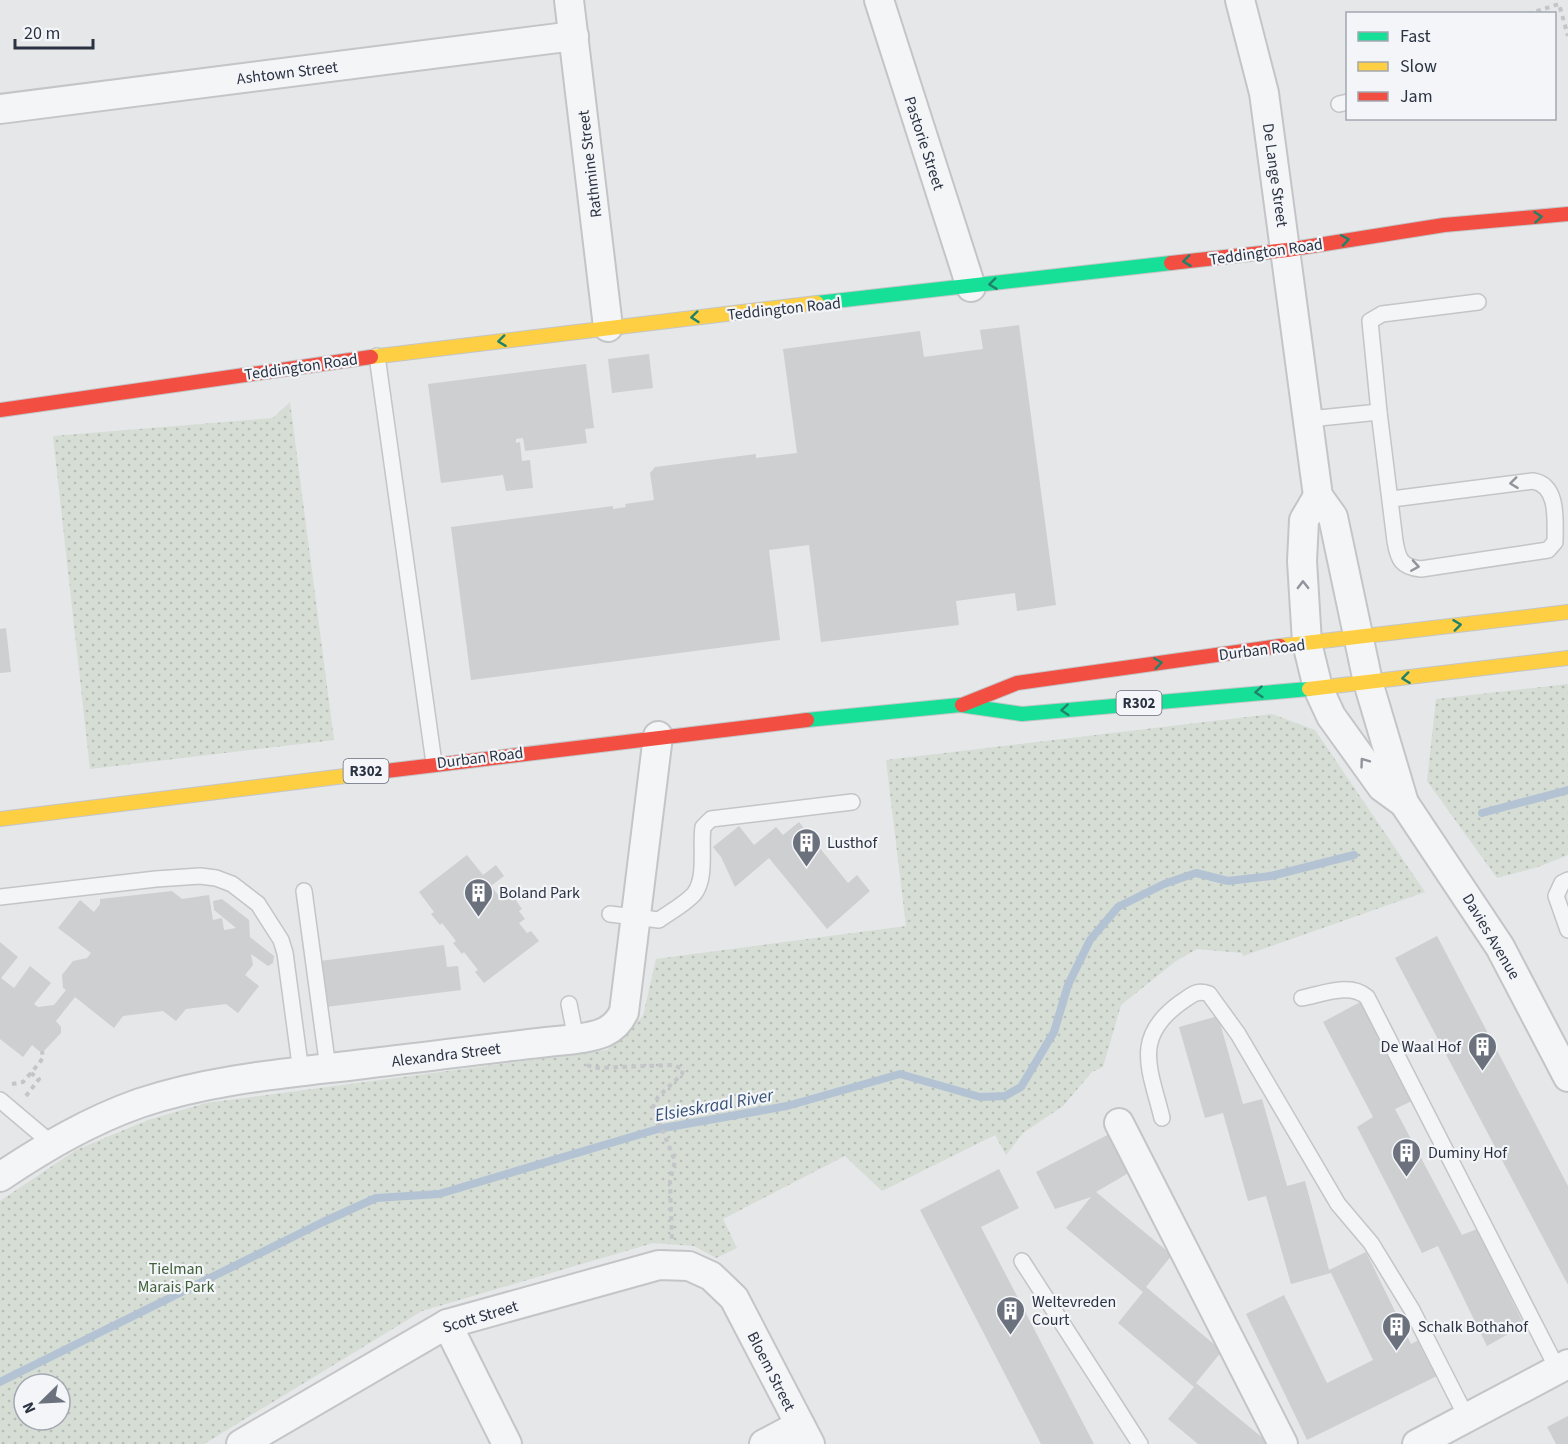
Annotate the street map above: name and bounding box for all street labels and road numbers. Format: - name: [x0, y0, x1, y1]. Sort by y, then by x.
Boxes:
- street label: Ashtown Street: [235, 56, 340, 90]
- street label: Pastorie Street: [899, 94, 950, 194]
- street label: Rathmine Street: [572, 108, 608, 219]
- street label: De Lange Street: [1257, 122, 1293, 229]
- street label: Teddington Road: [1208, 233, 1324, 271]
- street label: Teddington Road: [726, 292, 842, 326]
- street label: Teddington Road: [243, 348, 359, 386]
- street label: Durban Road: [1218, 634, 1307, 666]
- road number: R302: [1116, 691, 1162, 715]
- street label: Durban Road: [436, 742, 525, 774]
- road number: R302: [344, 759, 388, 783]
- street label: Davies Avenue: [1457, 890, 1525, 984]
- street label: Alexandra Street: [390, 1037, 503, 1073]
- street label: Scott Street: [440, 1295, 521, 1339]
- street label: Bloem Street: [742, 1328, 801, 1416]

